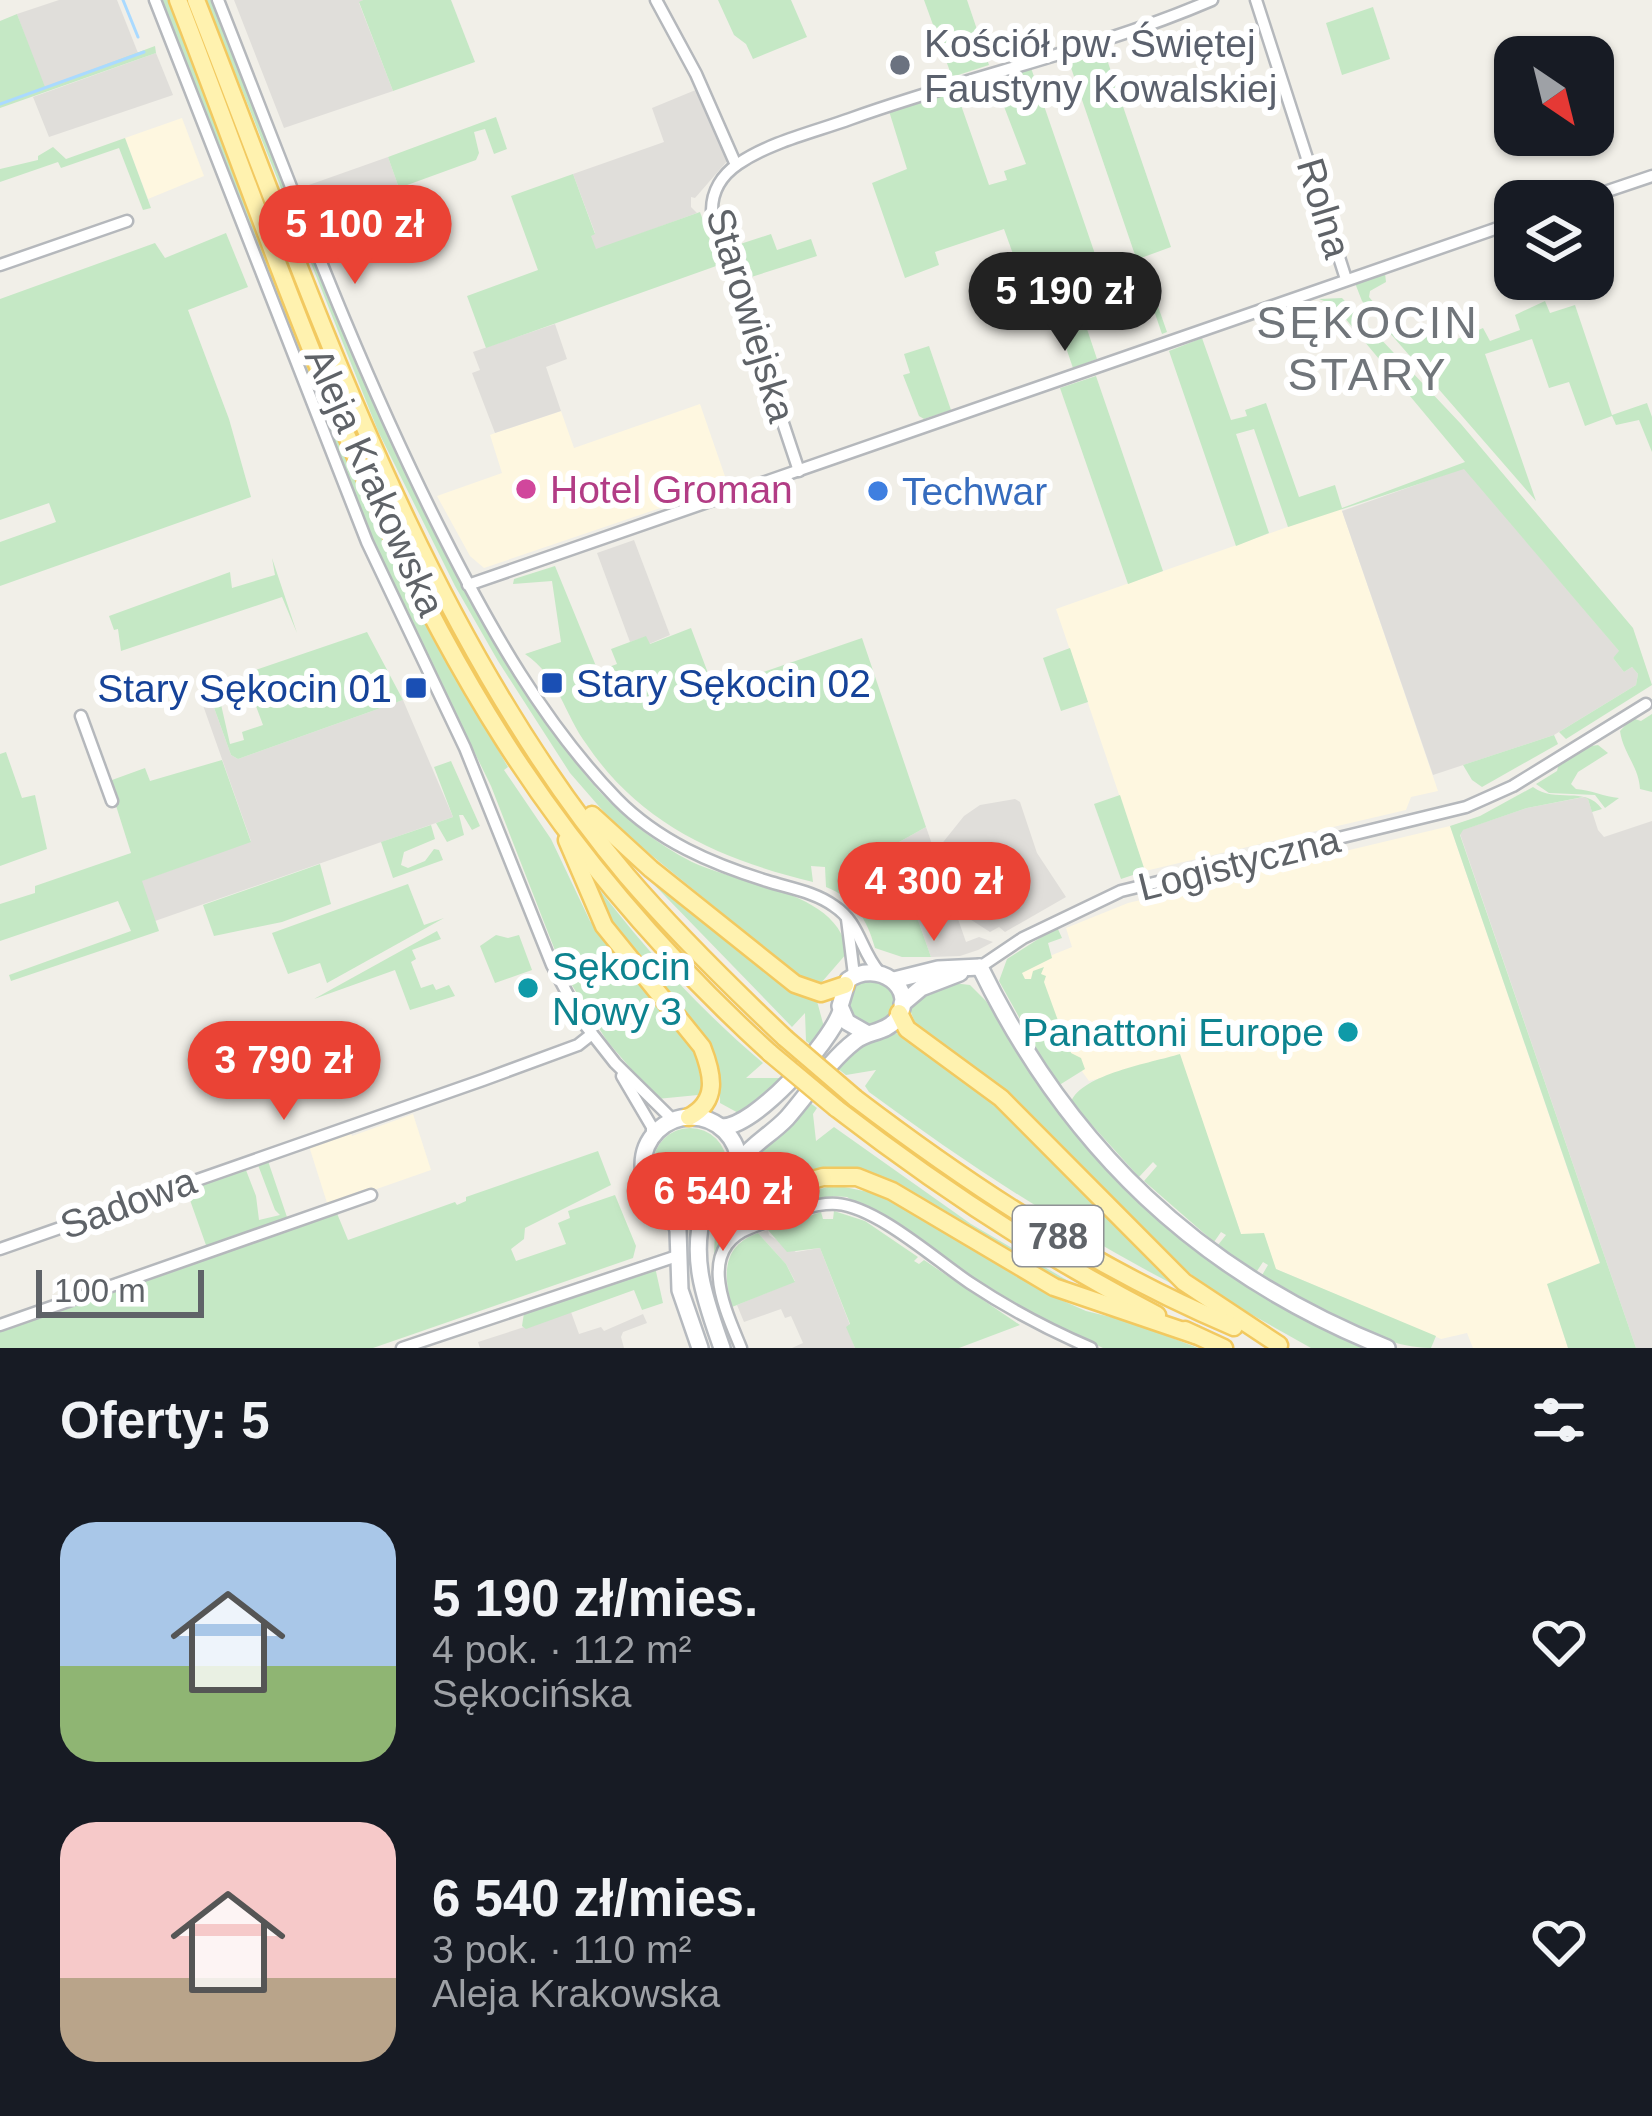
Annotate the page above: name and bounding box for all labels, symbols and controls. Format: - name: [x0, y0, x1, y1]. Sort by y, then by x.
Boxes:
- place label: Kościół pw. Świętej Faustyny Kowalskiej: [924, 21, 1277, 110]
- north arrow: [1494, 36, 1614, 156]
- map controls: [1494, 36, 1614, 300]
- marker: Kościół pw. Świętej Faustyny Kowalskiej: [887, 52, 913, 78]
- street label: Rolna: [1289, 153, 1360, 263]
- button: layers: [1494, 180, 1614, 300]
- pin: 5 100 zł: [231, 185, 479, 287]
- text: 5 100 zł: [286, 202, 424, 245]
- street label: Starowiejska: [698, 203, 804, 427]
- pin: 5 190 zł: [941, 252, 1189, 354]
- text: 5 190 zł: [996, 269, 1134, 312]
- district label: SĘKOCIN STARY: [1256, 297, 1480, 400]
- street label: Aleja Krakowska: [297, 342, 453, 623]
- place label: Hotel Groman: [550, 468, 793, 511]
- place label: Techwar: [902, 470, 1047, 513]
- marker: Hotel Groman: [513, 476, 539, 502]
- marker: Techwar: [865, 478, 891, 504]
- place label: Stary Sękocin 02: [576, 662, 871, 705]
- place label: Stary Sękocin 01: [97, 667, 392, 710]
- marker: Stary Sękocin 02: [539, 670, 565, 696]
- marker: Stary Sękocin 01: [403, 675, 429, 701]
- street label: Logistyczna: [1134, 817, 1344, 909]
- pin: 4 300 zł: [810, 842, 1058, 944]
- text: 4 300 zł: [865, 859, 1003, 902]
- place label: Sękocin Nowy 3: [552, 945, 691, 1033]
- marker: Sękocin Nowy 3: [515, 975, 541, 1001]
- place label: Panattoni Europe: [1023, 1011, 1324, 1054]
- marker: Panattoni Europe: [1335, 1019, 1361, 1045]
- pin: 3 790 zł: [160, 1021, 408, 1123]
- text: 3 790 zł: [215, 1038, 353, 1081]
- pin: 6 540 zł: [599, 1152, 847, 1254]
- street label: Sadowa: [54, 1159, 202, 1247]
- text: 6 540 zł: [654, 1169, 792, 1212]
- road number: 788: [1013, 1206, 1103, 1266]
- scale bar: [36, 1264, 204, 1317]
- text: 100 m: [54, 1272, 146, 1309]
- icon: filters: [1526, 1387, 1592, 1453]
- text: Oferty: 5: [60, 1392, 270, 1449]
- icon: home: [156, 1570, 300, 1714]
- text: 5 190 zł/mies.: [432, 1570, 758, 1627]
- icon: heart: [1526, 1609, 1592, 1675]
- text: 4 pok. · 112 m²: [432, 1628, 691, 1671]
- text: Sękocińska: [432, 1672, 631, 1715]
- icon: home: [156, 1870, 300, 2014]
- text: 6 540 zł/mies.: [432, 1870, 758, 1927]
- icon: heart: [1526, 1909, 1592, 1975]
- text: 3 pok. · 110 m²: [432, 1928, 691, 1971]
- text: Aleja Krakowska: [432, 1972, 720, 2015]

